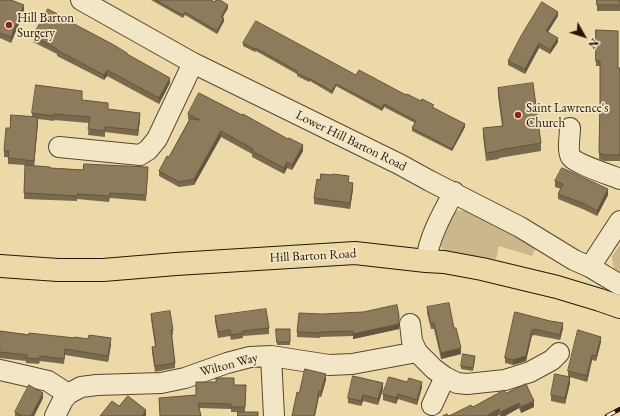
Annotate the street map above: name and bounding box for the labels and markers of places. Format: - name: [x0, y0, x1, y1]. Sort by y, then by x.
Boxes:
- place label: Hill Barton Surgery: [17, 10, 74, 41]
- marker: Hill Barton Surgery: [4, 20, 14, 30]
- place label: Saint Lawrence's Church: [526, 100, 609, 131]
- marker: Saint Lawrence's Church: [513, 110, 523, 120]

